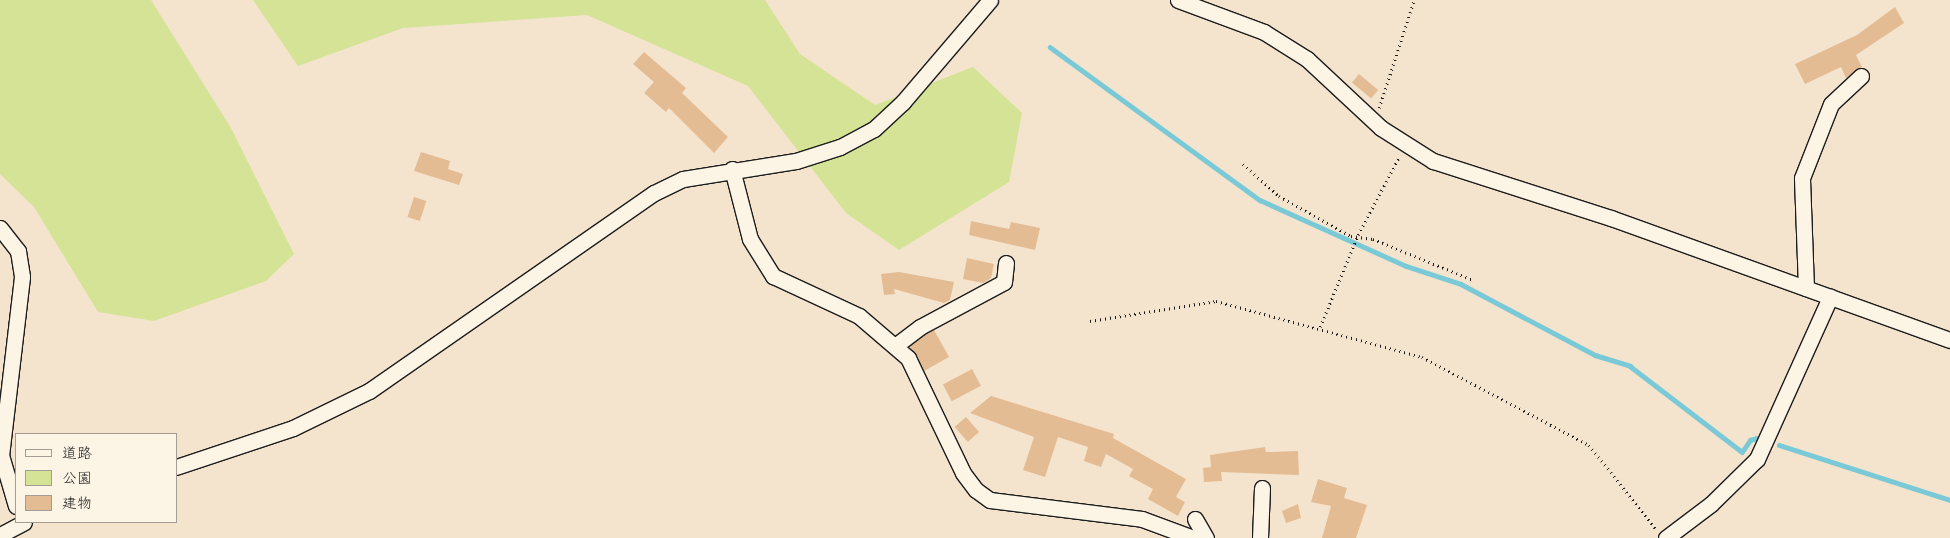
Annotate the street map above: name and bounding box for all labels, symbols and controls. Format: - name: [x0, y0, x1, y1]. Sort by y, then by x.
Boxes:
- legend: [15, 433, 178, 523]
- text: 道路: [62, 443, 92, 465]
- text: 公園: [62, 468, 92, 490]
- text: 建物: [62, 493, 92, 515]

